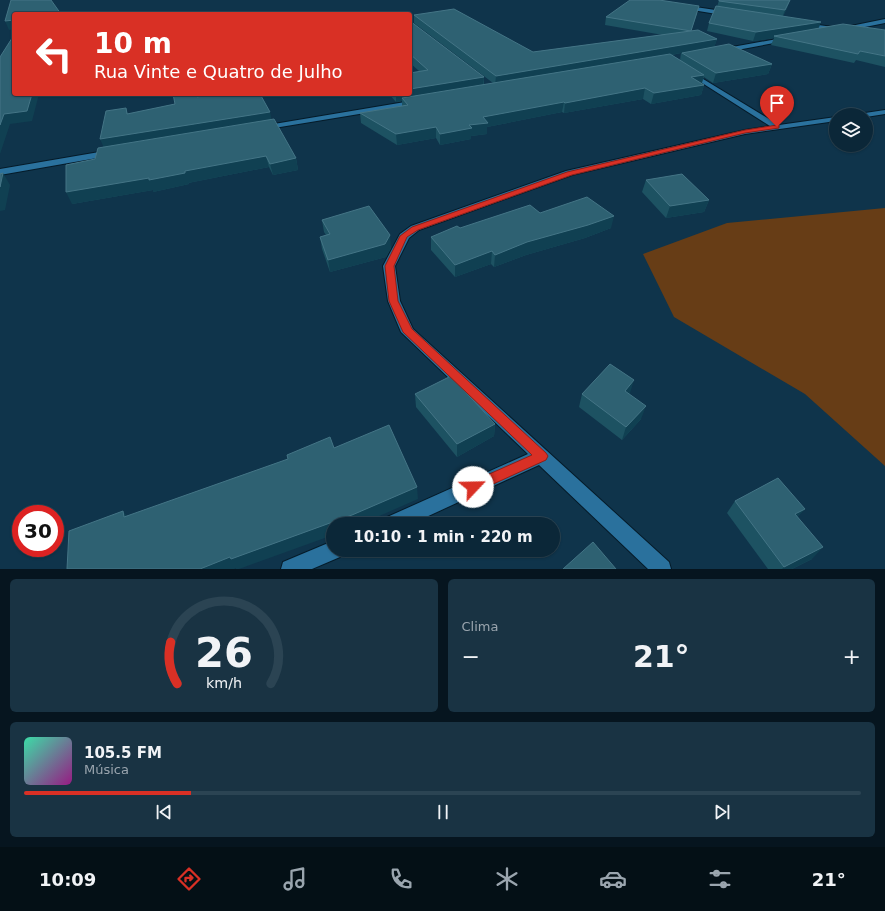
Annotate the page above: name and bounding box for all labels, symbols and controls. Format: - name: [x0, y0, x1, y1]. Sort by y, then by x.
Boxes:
- text: 10 m: [94, 27, 172, 60]
- icon: left: [28, 28, 80, 80]
- text: Rua Vinte e Quatro de Julho: [94, 61, 343, 82]
- pin: [760, 86, 794, 127]
- icon: arrive: [766, 92, 788, 114]
- map controls: [829, 108, 873, 152]
- button: layers: [829, 108, 873, 152]
- position arrow: [452, 466, 494, 508]
- speed limit sign: 30: [12, 505, 64, 557]
- text: 10:10 · 1 min · 220 m: [353, 528, 533, 546]
- text: Clima: [462, 619, 498, 634]
- text: 26: [195, 627, 253, 676]
- text: 21°: [633, 639, 690, 674]
- text: −: [462, 644, 480, 669]
- text: +: [843, 644, 861, 669]
- text: km/h: [206, 674, 242, 690]
- text: 105.5 FM: [84, 744, 162, 762]
- text: Música: [84, 762, 129, 777]
- icon: previous: [153, 801, 175, 823]
- icon: pause: [432, 801, 454, 823]
- icon: next: [711, 801, 733, 823]
- icon: directions: [175, 865, 203, 893]
- icon: music: [281, 865, 309, 893]
- icon: phone: [387, 865, 415, 893]
- icon: climate: [493, 865, 521, 893]
- icon: car: [599, 865, 627, 893]
- icon: filters: [706, 865, 734, 893]
- text: 10:09: [39, 869, 96, 890]
- text: 21°: [812, 869, 846, 890]

